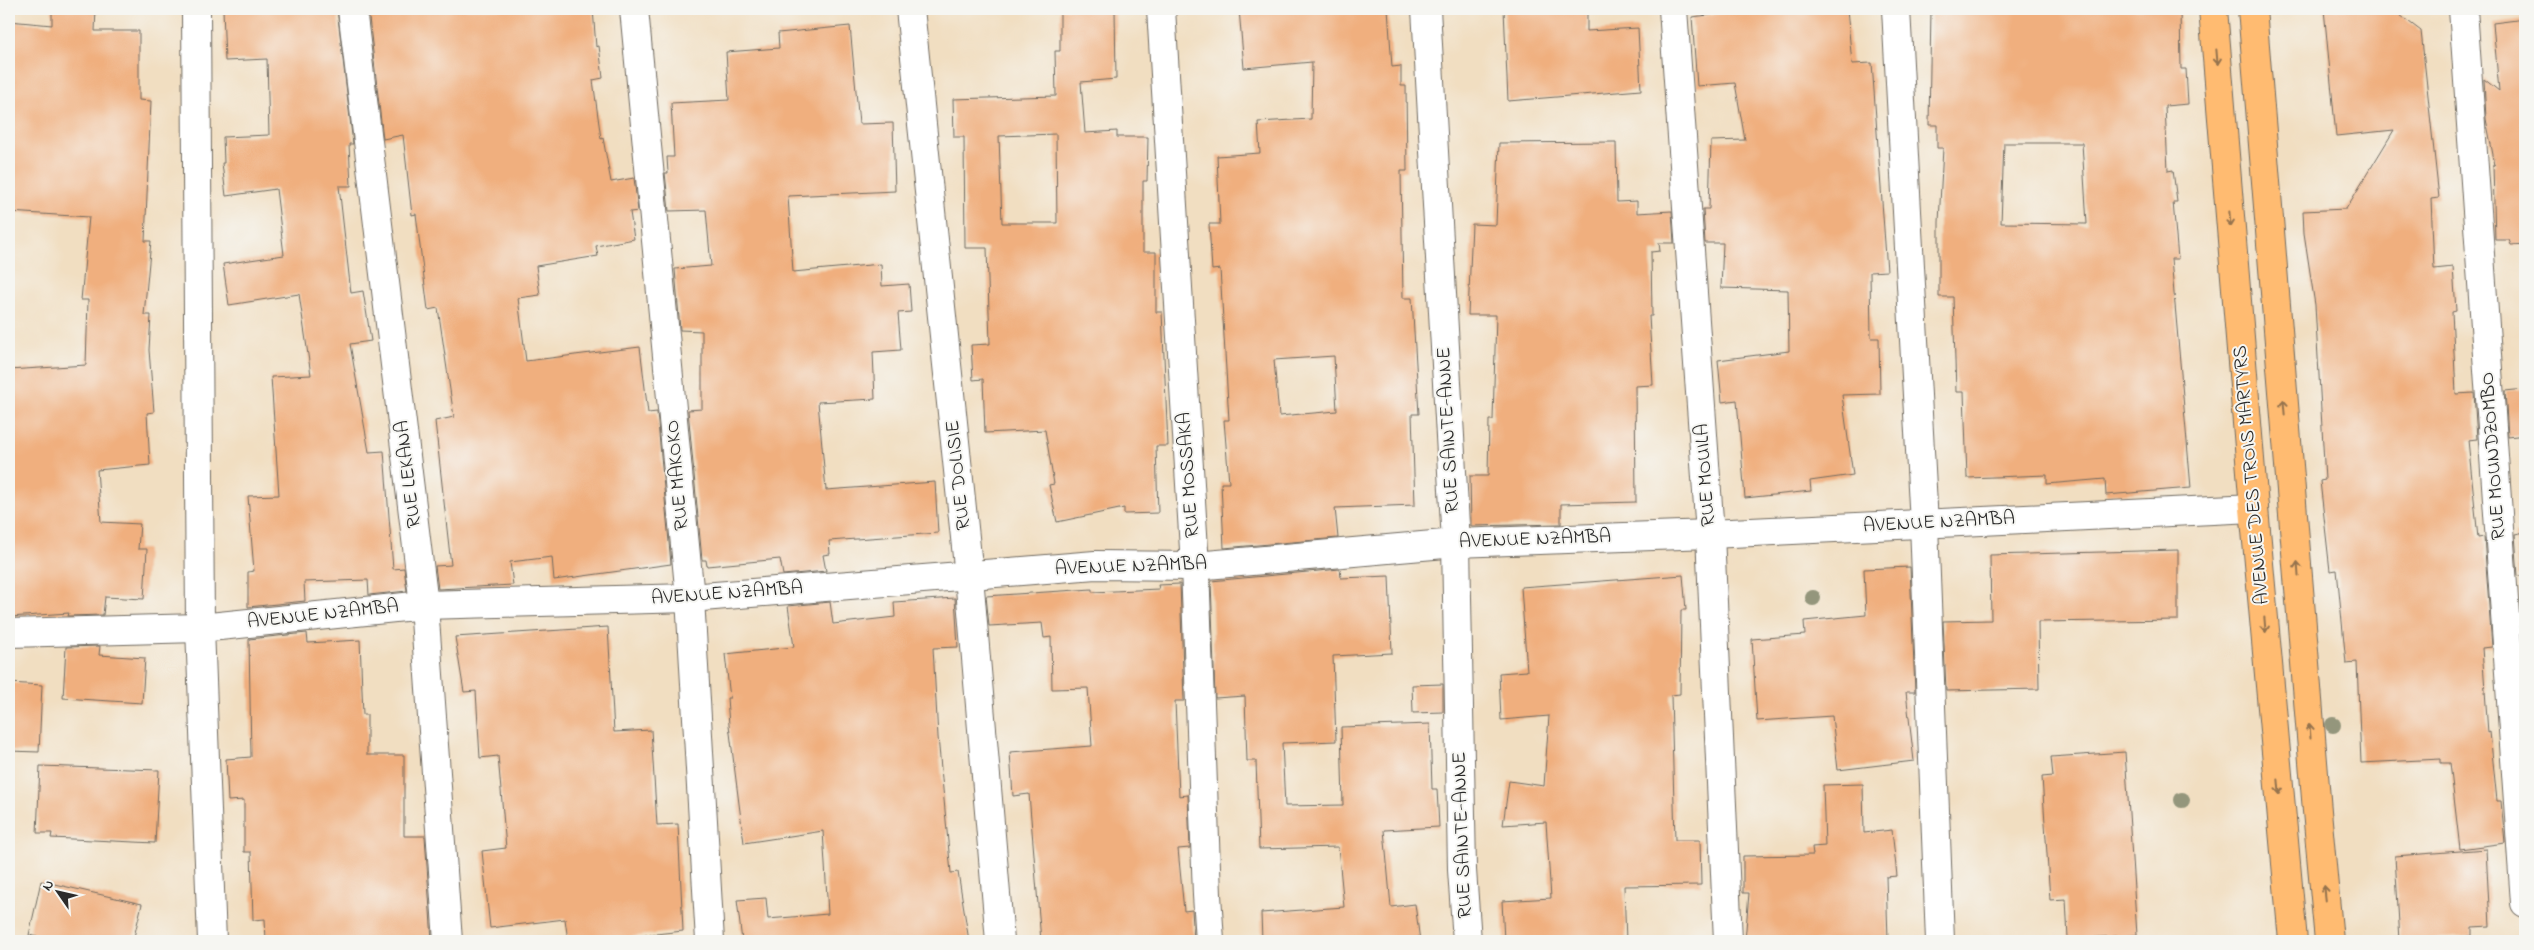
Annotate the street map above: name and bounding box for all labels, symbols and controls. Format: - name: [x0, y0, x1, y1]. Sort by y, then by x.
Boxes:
- one-way arrow: [2213, 49, 2222, 65]
- one-way arrow: [2226, 211, 2235, 227]
- street label: AVENUE DES TROIS MARTYRS: [2226, 344, 2278, 606]
- street label: RUE SAINTE-ANNE: [1430, 346, 1468, 514]
- street label: RUE MOUNDZOMBO: [2474, 371, 2514, 541]
- one-way arrow: [2280, 399, 2289, 415]
- street label: RUE MOSSAKA: [1170, 411, 1208, 539]
- street label: RUE MAKOKO: [659, 418, 697, 532]
- street label: RUE LEKANA: [388, 419, 430, 529]
- street label: RUE DOLISIE: [939, 419, 979, 531]
- street label: RUE MOUILA: [1688, 423, 1724, 527]
- street label: AVENUE NZAMBA: [1862, 505, 2016, 541]
- street label: AVENUE NZAMBA: [1458, 523, 1612, 557]
- street label: AVENUE NZAMBA: [1054, 550, 1208, 584]
- one-way arrow: [2293, 561, 2302, 577]
- street label: AVENUE NZAMBA: [650, 574, 804, 614]
- street label: AVENUE NZAMBA: [246, 593, 400, 637]
- one-way arrow: [2260, 617, 2269, 633]
- one-way arrow: [2306, 723, 2315, 739]
- street label: RUE SAINTE-ANNE: [1446, 751, 1480, 919]
- one-way arrow: [2275, 779, 2284, 795]
- north arrow: [32, 868, 82, 918]
- text: N: [37, 876, 60, 895]
- one-way arrow: [2320, 885, 2329, 901]

